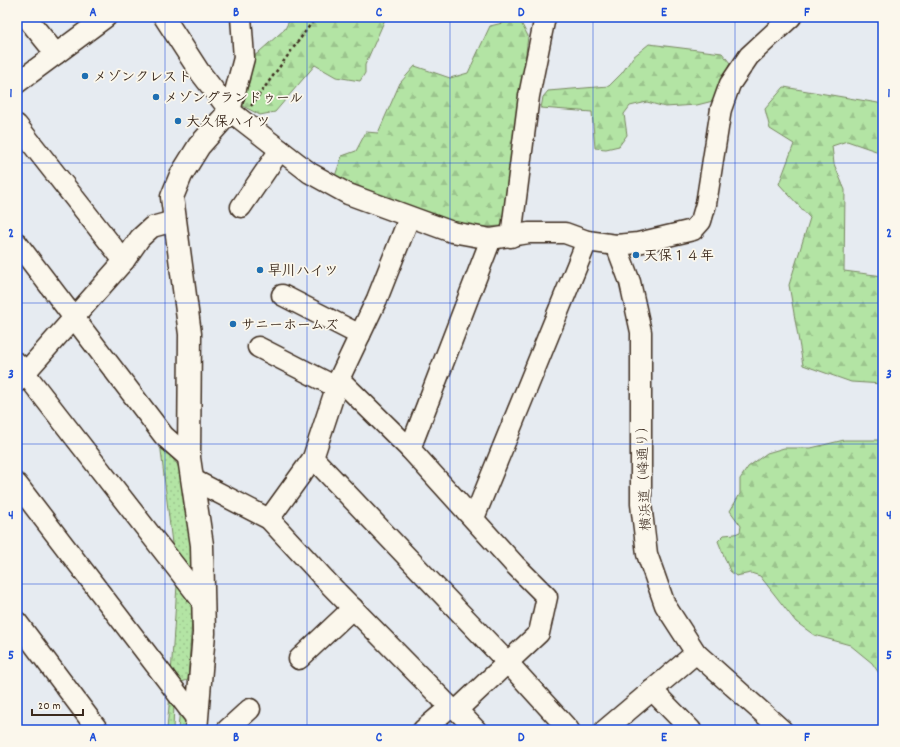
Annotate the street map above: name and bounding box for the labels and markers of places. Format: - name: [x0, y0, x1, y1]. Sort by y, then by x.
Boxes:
- place label: メゾンクレスト: [93, 68, 192, 88]
- marker: メゾンクレスト: [80, 71, 90, 81]
- place label: メゾングランドゥール: [164, 89, 303, 109]
- marker: メゾングランドゥール: [151, 92, 161, 102]
- place label: 大久保ハイツ: [186, 113, 270, 133]
- marker: 大久保ハイツ: [173, 116, 183, 126]
- place label: 天保１４年: [644, 247, 714, 267]
- marker: 天保１４年: [631, 250, 641, 260]
- place label: 早川ハイツ: [268, 262, 338, 282]
- marker: 早川ハイツ: [255, 265, 265, 275]
- place label: サニーホームズ: [241, 316, 338, 336]
- marker: サニーホームズ: [228, 319, 238, 329]

